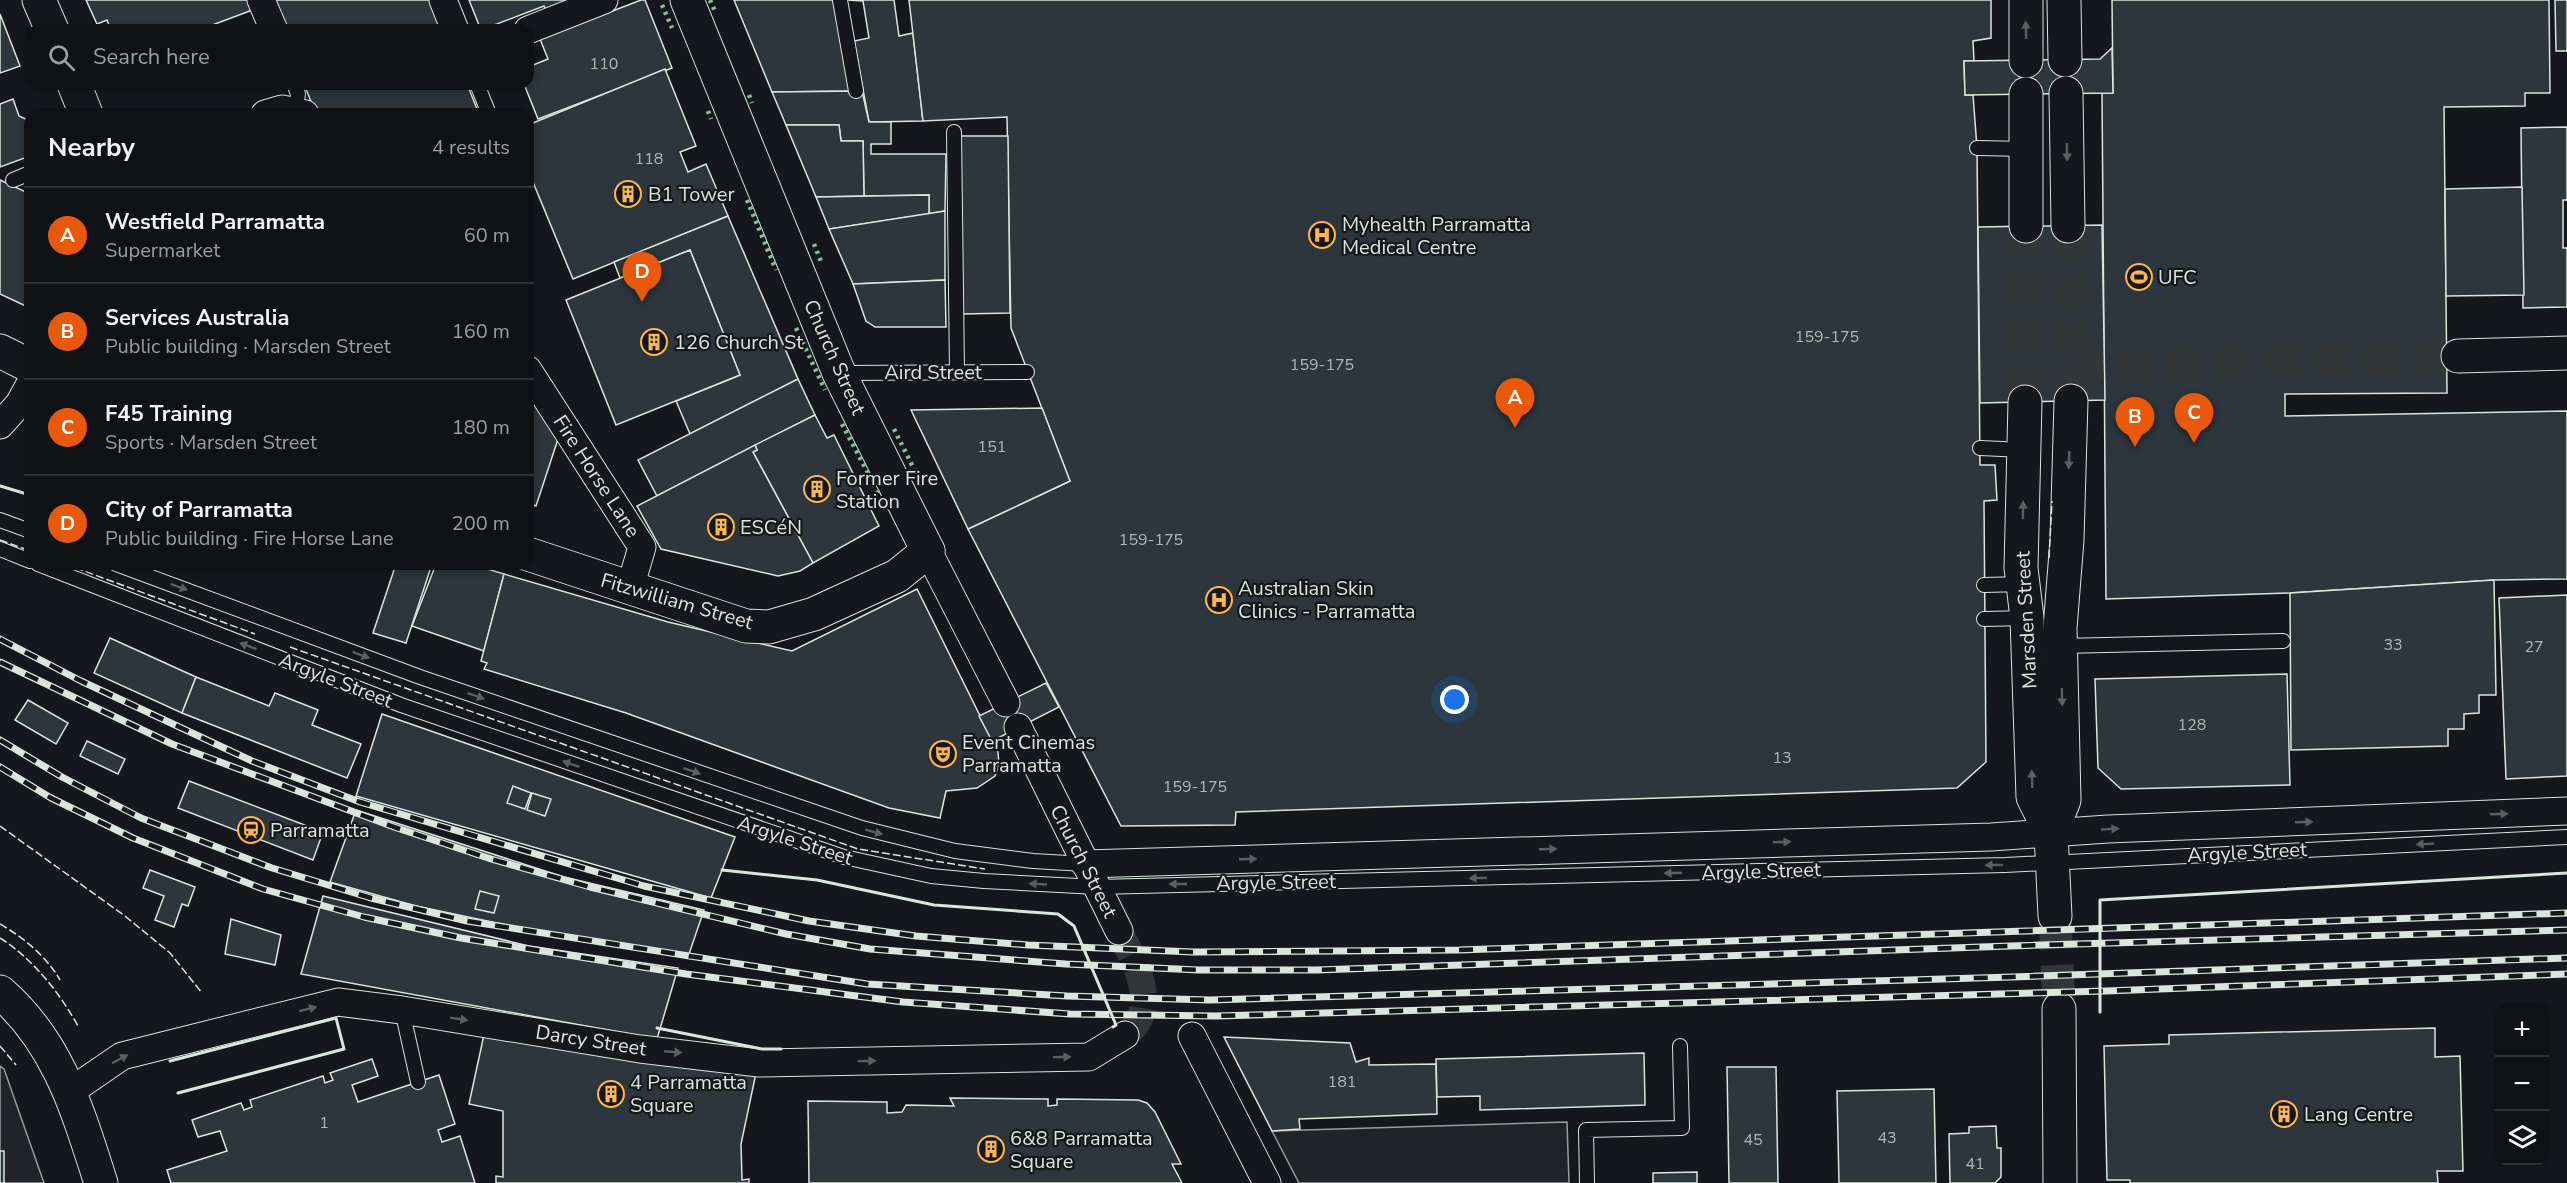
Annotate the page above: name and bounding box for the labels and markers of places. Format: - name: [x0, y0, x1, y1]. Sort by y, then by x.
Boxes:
- building icon: B1 Tower: [613, 179, 643, 209]
- place label: B1 Tower: [648, 181, 735, 208]
- place label: Myhealth Parramatta Medical Centre: [1342, 211, 1531, 261]
- hospital icon: Myhealth Parramatta Medical Centre: [1307, 220, 1337, 250]
- pin: D: [622, 252, 662, 302]
- sports icon: UFC: [2124, 262, 2154, 292]
- place label: UFC: [2158, 264, 2197, 291]
- building icon: 126 Church St: [639, 327, 669, 357]
- place label: 126 Church St: [674, 329, 804, 356]
- pin: A: [1496, 378, 1534, 428]
- pin: C: [2174, 394, 2214, 443]
- pin: B: [2116, 398, 2154, 447]
- place label: Former Fire Station: [836, 465, 938, 515]
- building icon: Former Fire Station: [802, 474, 832, 504]
- building icon: ESCéN: [706, 512, 736, 542]
- place label: ESCéN: [740, 514, 802, 541]
- place label: Australian Skin Clinics - Parramatta: [1238, 575, 1415, 625]
- hospital icon: Australian Skin Clinics - Parramatta: [1204, 585, 1234, 615]
- place label: Event Cinemas Parramatta: [962, 729, 1095, 779]
- theatre icon: Event Cinemas Parramatta: [928, 739, 958, 769]
- station icon: Parramatta: [236, 815, 266, 845]
- place label: Parramatta: [270, 817, 370, 844]
- place label: 4 Parramatta Square: [630, 1069, 747, 1119]
- building icon: 4 Parramatta Square: [596, 1079, 626, 1109]
- building icon: Lang Centre: [2269, 1099, 2299, 1129]
- place label: Lang Centre: [2304, 1101, 2413, 1128]
- place label: 6&8 Parramatta Square: [1010, 1125, 1153, 1175]
- building icon: 6&8 Parramatta Square: [976, 1134, 1006, 1164]

